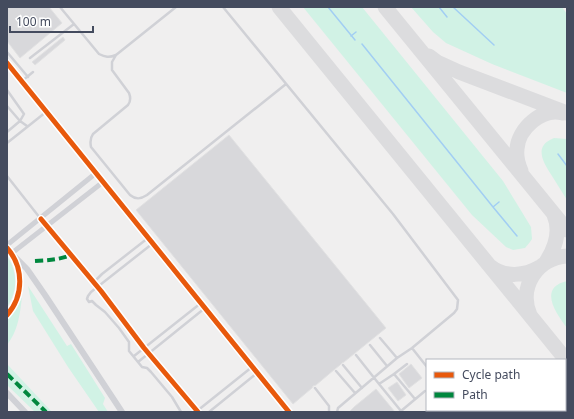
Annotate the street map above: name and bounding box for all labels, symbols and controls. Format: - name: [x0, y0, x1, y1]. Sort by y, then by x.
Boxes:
- scale bar: [10, 8, 93, 34]
- text: 100 m: [16, 13, 51, 30]
- legend: [426, 359, 566, 411]
- text: Cycle path: [462, 366, 520, 383]
- text: Path: [462, 386, 488, 403]

